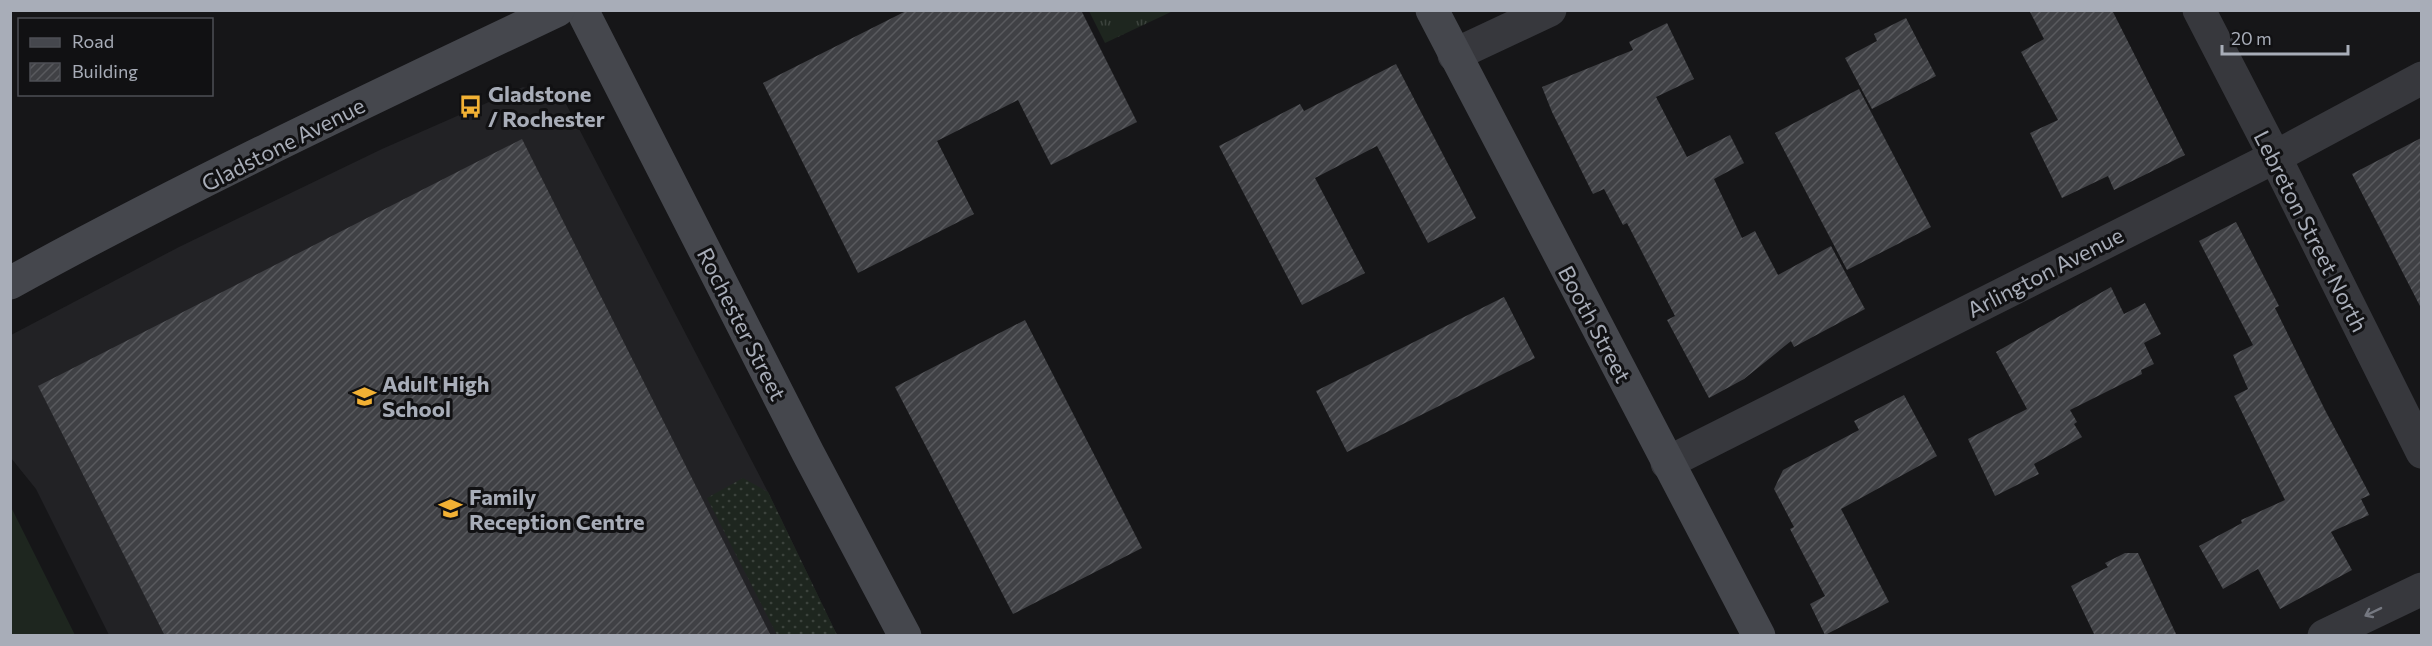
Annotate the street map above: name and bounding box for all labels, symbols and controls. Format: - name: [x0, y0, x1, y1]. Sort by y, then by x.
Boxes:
- legend: [18, 18, 213, 96]
- scale bar: [2222, 18, 2348, 56]
- text: 20 m: [2231, 27, 2272, 49]
- text: Road: [72, 30, 114, 52]
- text: Building: [72, 60, 138, 82]
- place label: Gladstone / Rochester: [488, 80, 605, 132]
- street label: Gladstone Avenue: [197, 91, 369, 197]
- bus stop icon: Gladstone / Rochester: [457, 93, 483, 119]
- street label: Lebreton Street North: [2248, 126, 2374, 336]
- street label: Arlington Avenue: [1962, 221, 2128, 323]
- street label: Rochester Street: [692, 243, 792, 405]
- street label: Booth Street: [1553, 261, 1637, 387]
- place label: Adult High School: [382, 370, 490, 422]
- school or university icon: Adult High School: [351, 383, 377, 409]
- place label: Family Reception Centre: [469, 483, 645, 535]
- school or university icon: Family Reception Centre: [438, 496, 464, 522]
- one-way arrow: [2364, 607, 2382, 619]

